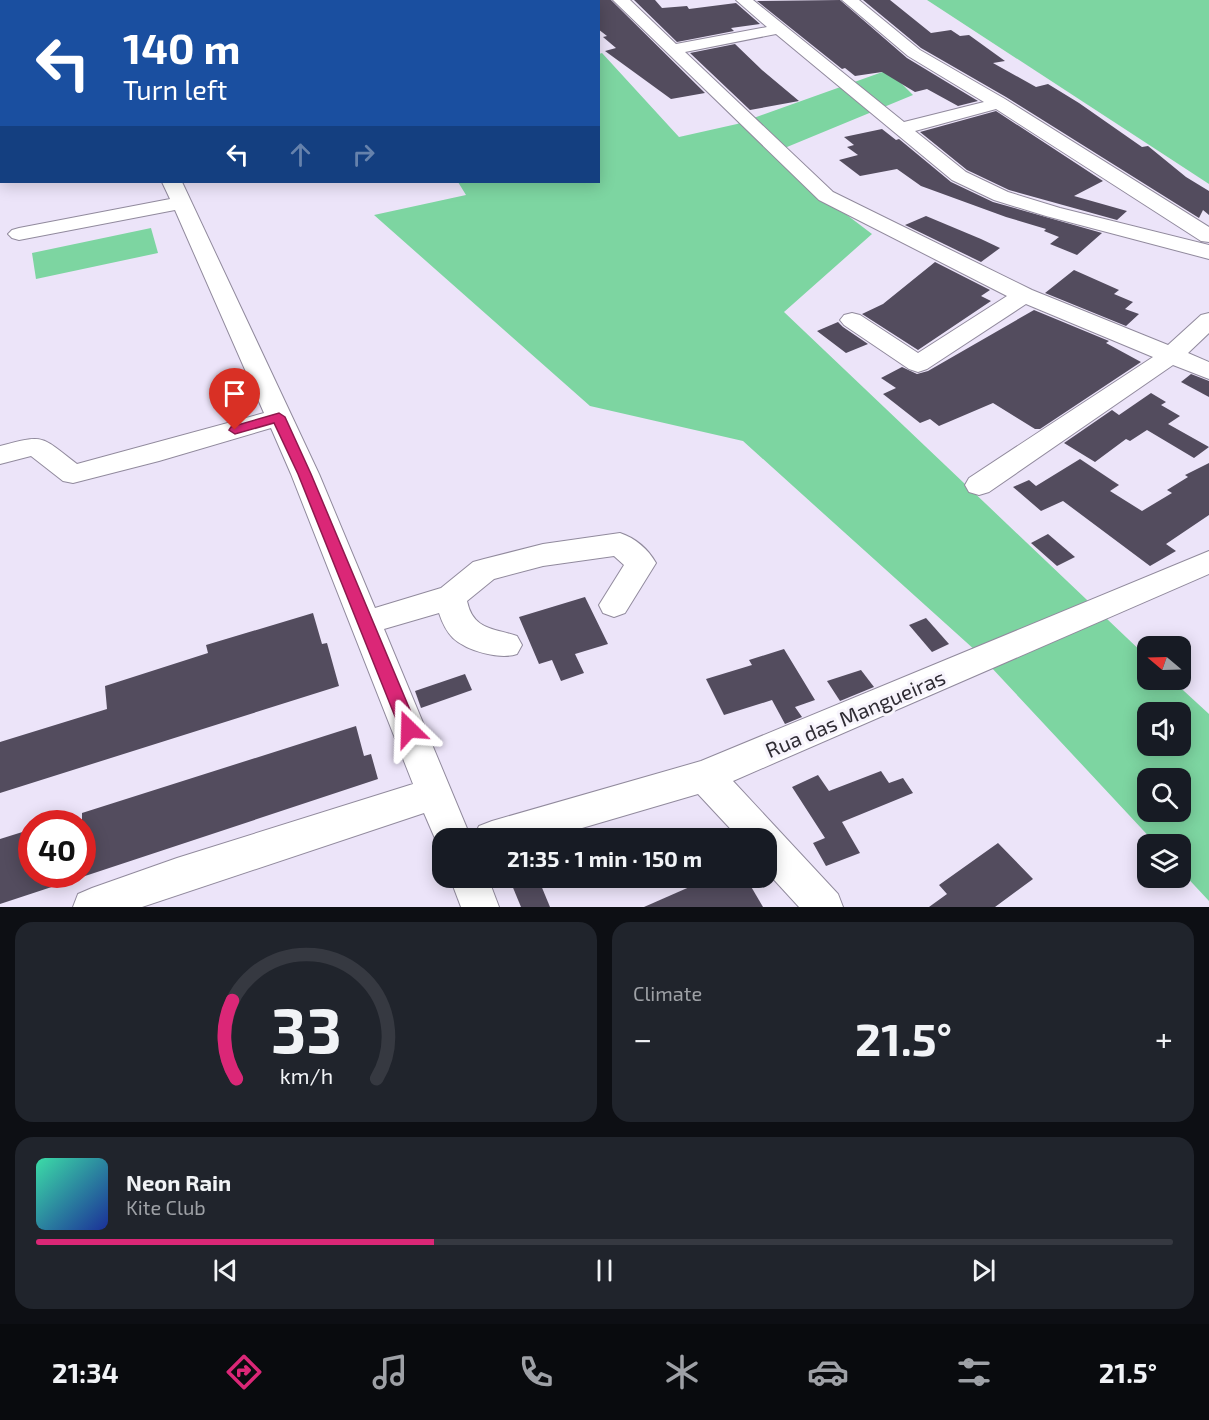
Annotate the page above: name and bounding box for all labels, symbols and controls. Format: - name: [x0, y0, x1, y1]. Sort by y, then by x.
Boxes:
- text: 140 m: [123, 22, 240, 72]
- icon: left: [24, 24, 102, 102]
- text: Turn left: [123, 73, 227, 105]
- icon: left: [221, 138, 254, 171]
- icon: ahead: [284, 138, 317, 171]
- icon: right: [347, 138, 380, 171]
- pin: [209, 368, 260, 430]
- icon: arrive: [218, 377, 251, 410]
- north arrow: [1137, 636, 1191, 690]
- map controls: [1137, 636, 1191, 888]
- street label: Rua das Mangueiras: [761, 664, 949, 762]
- position arrow: [377, 697, 441, 761]
- button: sound: [1137, 702, 1191, 756]
- button: search: [1137, 768, 1191, 822]
- speed limit sign: 40: [18, 810, 96, 888]
- button: layers: [1137, 834, 1191, 888]
- text: 21:35 · 1 min · 150 m: [507, 845, 702, 871]
- text: Climate: [633, 981, 702, 1005]
- text: 33: [271, 991, 341, 1066]
- text: 21.5°: [855, 1011, 952, 1065]
- text: −: [633, 1018, 652, 1058]
- text: +: [1155, 1018, 1173, 1058]
- text: km/h: [279, 1063, 333, 1088]
- text: Neon Rain: [126, 1169, 231, 1195]
- text: Kite Club: [126, 1195, 206, 1219]
- icon: previous: [209, 1254, 242, 1287]
- icon: pause: [588, 1254, 621, 1287]
- icon: next: [967, 1254, 1000, 1287]
- icon: directions: [223, 1351, 265, 1393]
- icon: music: [369, 1351, 411, 1393]
- icon: phone: [515, 1351, 557, 1393]
- icon: climate: [661, 1351, 703, 1393]
- icon: car: [807, 1351, 849, 1393]
- icon: filters: [953, 1351, 995, 1393]
- text: 21:34: [52, 1356, 119, 1388]
- text: 21.5°: [1099, 1356, 1157, 1388]

